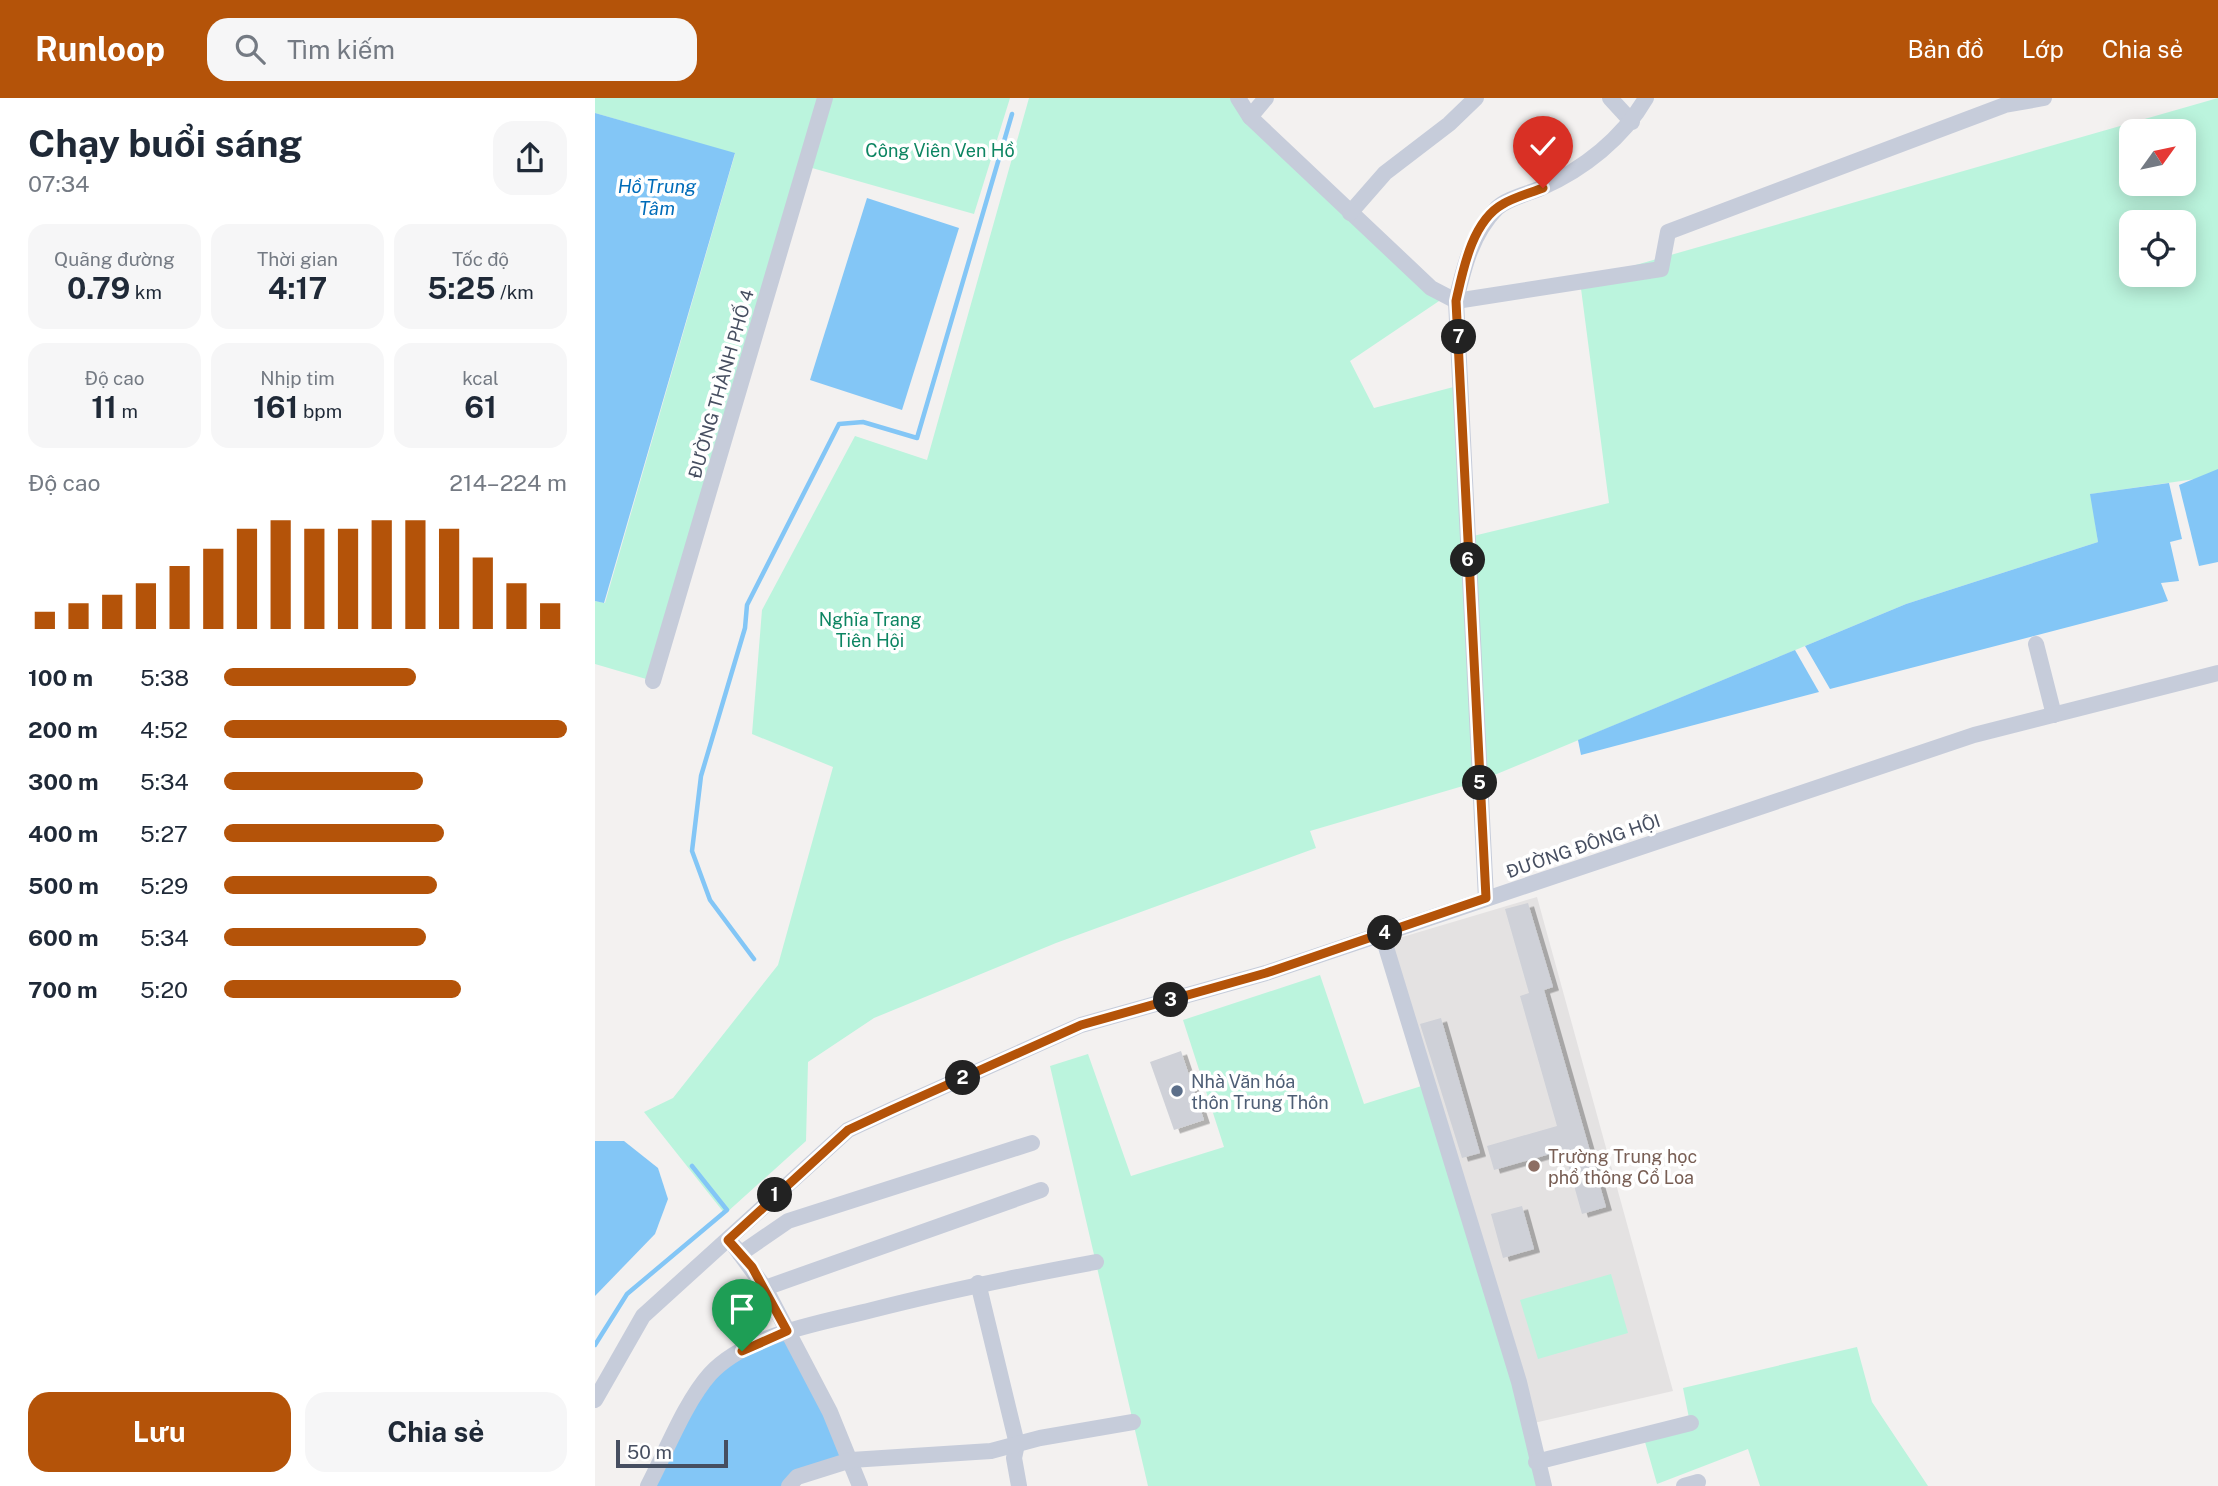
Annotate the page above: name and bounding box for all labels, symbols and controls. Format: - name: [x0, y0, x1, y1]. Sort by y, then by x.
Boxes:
- search box: [207, 18, 697, 81]
- text: Runloop: [35, 30, 165, 68]
- icon: search: [231, 30, 269, 68]
- text: Tìm kiếm: [287, 34, 395, 65]
- text: Bản đồ: [1907, 35, 1984, 63]
- text: Lớp: [2022, 35, 2064, 63]
- text: Chia sẻ: [2102, 35, 2183, 63]
- pin: [1513, 116, 1573, 188]
- north arrow: [2119, 119, 2196, 196]
- map controls: [2119, 119, 2196, 287]
- text: Chạy buổi sáng: [28, 121, 302, 166]
- button: share: [493, 121, 567, 195]
- icon: check: [1524, 127, 1562, 165]
- park label: Công Viên Ven Hồ: [865, 140, 1015, 161]
- text: 07:34: [28, 170, 90, 197]
- water label: Hồ Trung Tâm: [618, 175, 697, 219]
- button: locate: [2119, 210, 2196, 287]
- text: Quãng đường: [54, 248, 175, 270]
- text: Thời gian: [257, 248, 338, 270]
- text: Tốc độ: [452, 248, 509, 270]
- text: 0.79: [67, 270, 130, 306]
- text: 4:17: [268, 270, 327, 306]
- text: 5:25: [427, 270, 495, 306]
- text: km: [130, 281, 162, 303]
- text: /km: [495, 281, 534, 303]
- street label: ĐƯỜNG THÀNH PHỐ 4: [681, 286, 758, 481]
- pin: 7: [1441, 320, 1477, 354]
- text: 7: [1453, 325, 1464, 347]
- text: Độ cao: [85, 367, 144, 389]
- text: Nhịp tim: [260, 367, 335, 389]
- text: kcal: [462, 367, 499, 389]
- text: 11: [91, 389, 117, 425]
- text: 161: [253, 389, 298, 425]
- text: 61: [464, 389, 497, 425]
- text: m: [117, 400, 138, 422]
- text: bpm: [298, 400, 342, 422]
- text: Độ cao: [28, 469, 100, 496]
- text: 214–224 m: [449, 469, 567, 496]
- pin: 6: [1451, 542, 1485, 578]
- text: 6: [1461, 548, 1474, 570]
- park label: Nghĩa Trang Tiên Hội: [819, 609, 921, 651]
- text: 100 m: [28, 664, 93, 691]
- text: 5:38: [140, 664, 189, 691]
- text: 200 m: [28, 716, 98, 743]
- text: 4:52: [140, 716, 188, 743]
- pin: 5: [1463, 766, 1498, 800]
- text: 300 m: [28, 768, 99, 795]
- text: 5:34: [140, 768, 189, 795]
- text: 5: [1473, 771, 1486, 793]
- street label: ĐƯỜNG ĐÔNG HỘI: [1503, 809, 1663, 882]
- text: 400 m: [28, 820, 98, 847]
- text: 5:27: [140, 820, 188, 847]
- text: 500 m: [28, 872, 99, 899]
- text: 5:29: [140, 872, 188, 899]
- pin: 4: [1367, 916, 1403, 950]
- text: 4: [1378, 921, 1391, 943]
- text: 600 m: [28, 924, 98, 951]
- text: 5:34: [140, 924, 189, 951]
- text: 700 m: [28, 976, 98, 1003]
- text: 5:20: [140, 976, 188, 1003]
- pin: 3: [1153, 982, 1189, 1018]
- text: 3: [1164, 988, 1177, 1010]
- pin: 2: [945, 1060, 981, 1096]
- text: 2: [956, 1066, 969, 1088]
- place label: Nhà Văn hóa thôn Trung Thôn: [1191, 1071, 1329, 1113]
- marker: Nhà Văn hóa thôn Trung Thôn: [1169, 1083, 1185, 1099]
- place label: Trường Trung học phổ thông Cổ Loa: [1548, 1146, 1697, 1188]
- marker: Trường Trung học phổ thông Cổ Loa: [1526, 1158, 1542, 1174]
- pin: 1: [757, 1178, 793, 1212]
- text: 1: [770, 1183, 779, 1205]
- pin: [712, 1279, 772, 1351]
- icon: arrive: [723, 1290, 761, 1328]
- button: Lưu: [28, 1392, 291, 1472]
- button: Chia sẻ: [305, 1392, 567, 1472]
- scale bar: [616, 1437, 728, 1469]
- text: 50 m: [627, 1441, 672, 1463]

